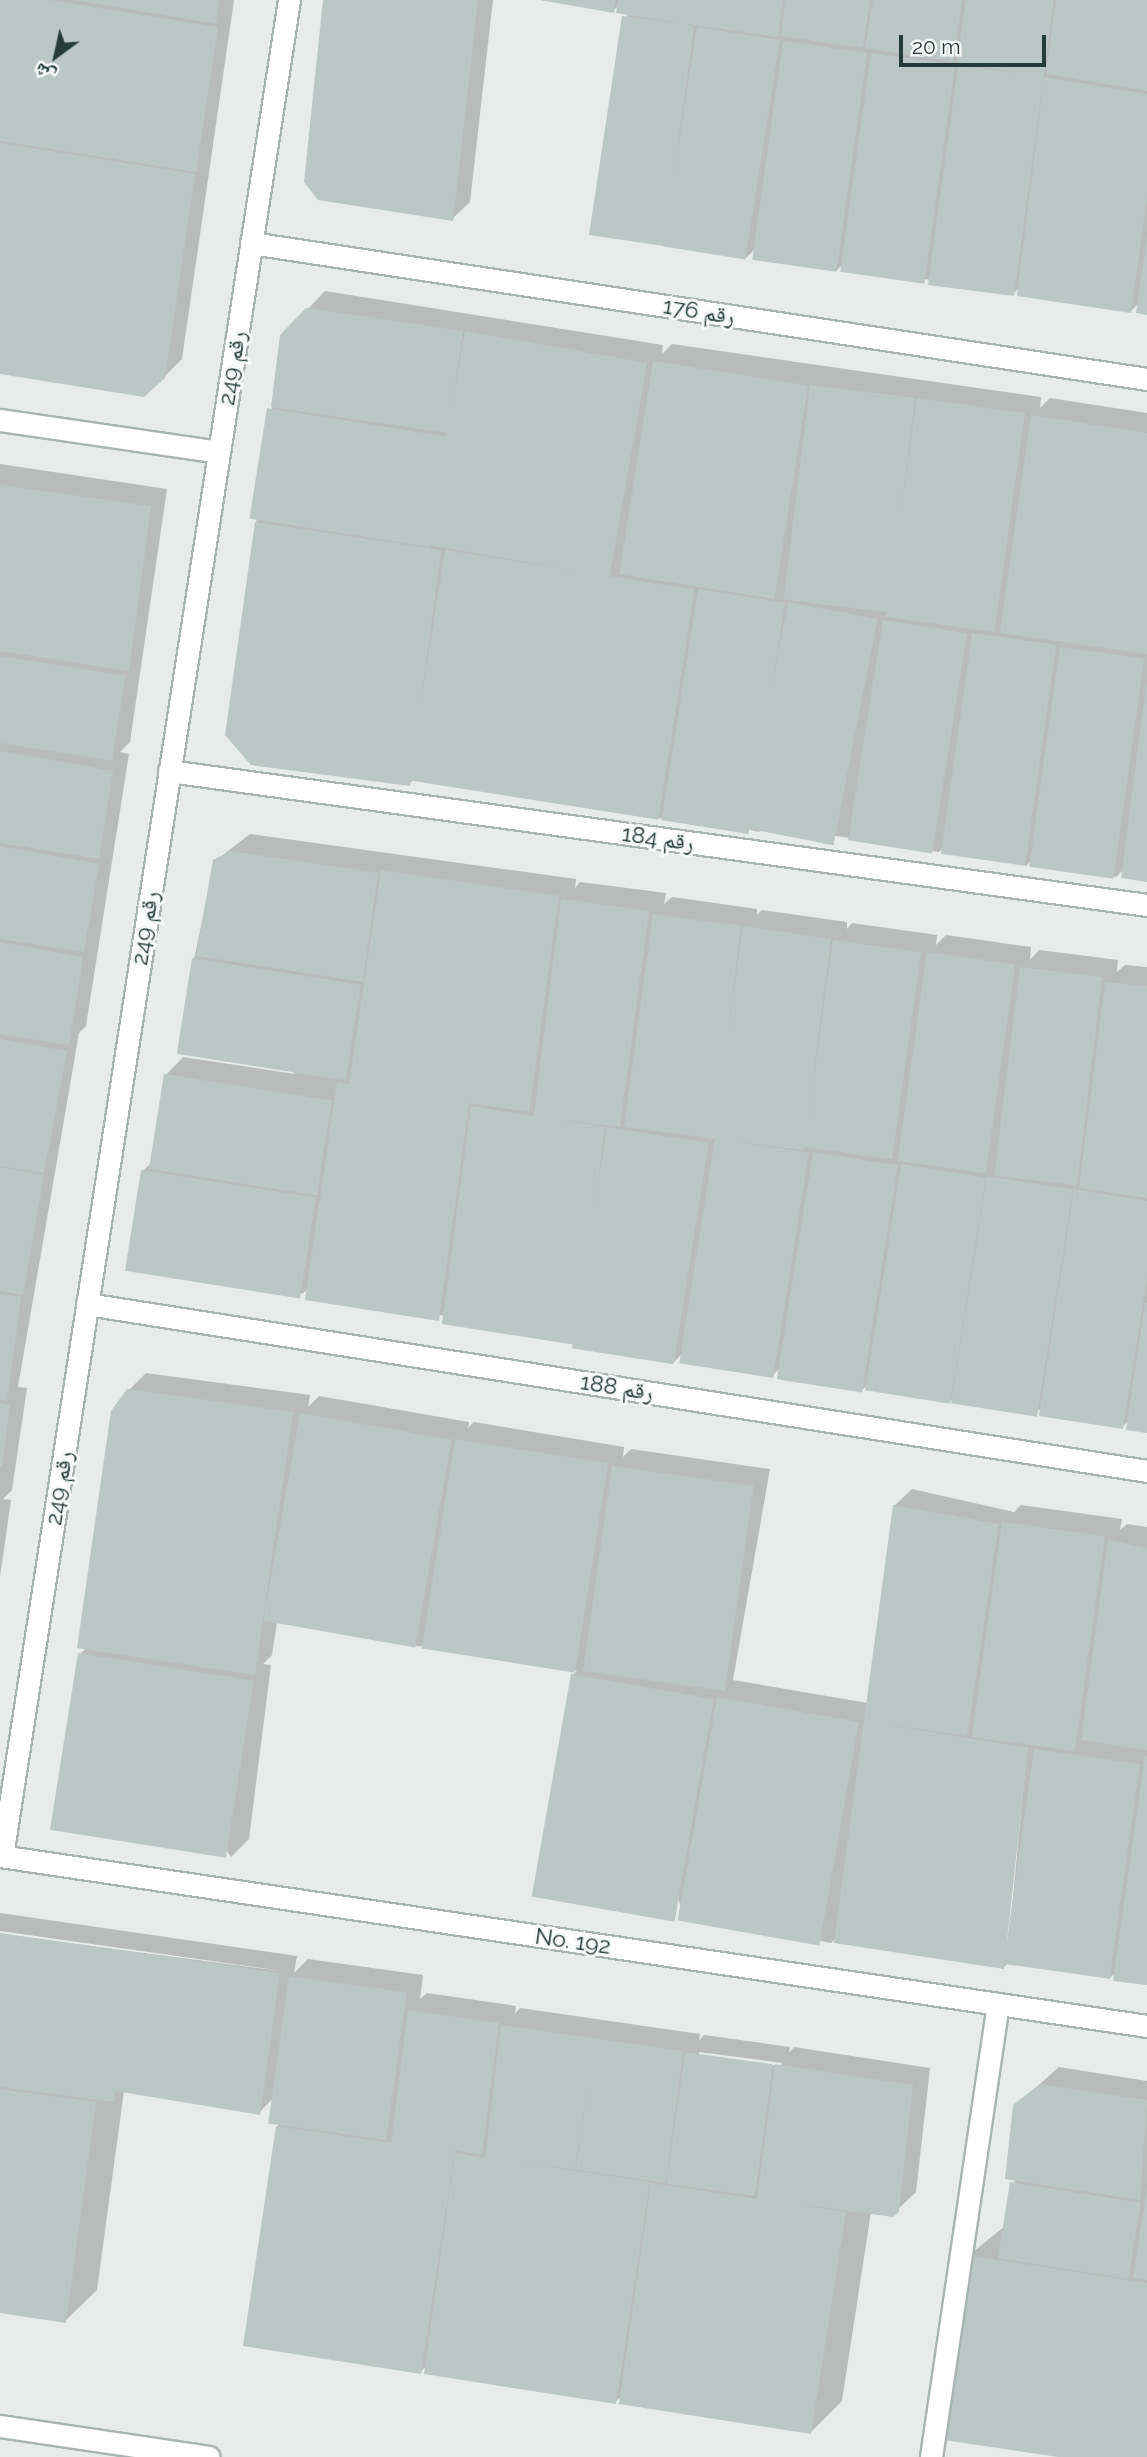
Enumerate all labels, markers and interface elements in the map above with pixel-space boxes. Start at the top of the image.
north arrow [21,21,91,91]
scale bar [902,21,1049,65]
text: 20 m [912,34,960,59]
text: ش [30,59,59,88]
street label: رقم 176 [661,292,737,330]
street label: رقم 249 [213,329,251,407]
street label: رقم 184 [620,819,696,857]
street label: رقم 249 [126,889,164,967]
street label: رقم 188 [578,1368,656,1406]
street label: رقم 249 [40,1449,78,1527]
street label: No. 192 [533,1922,613,1960]

